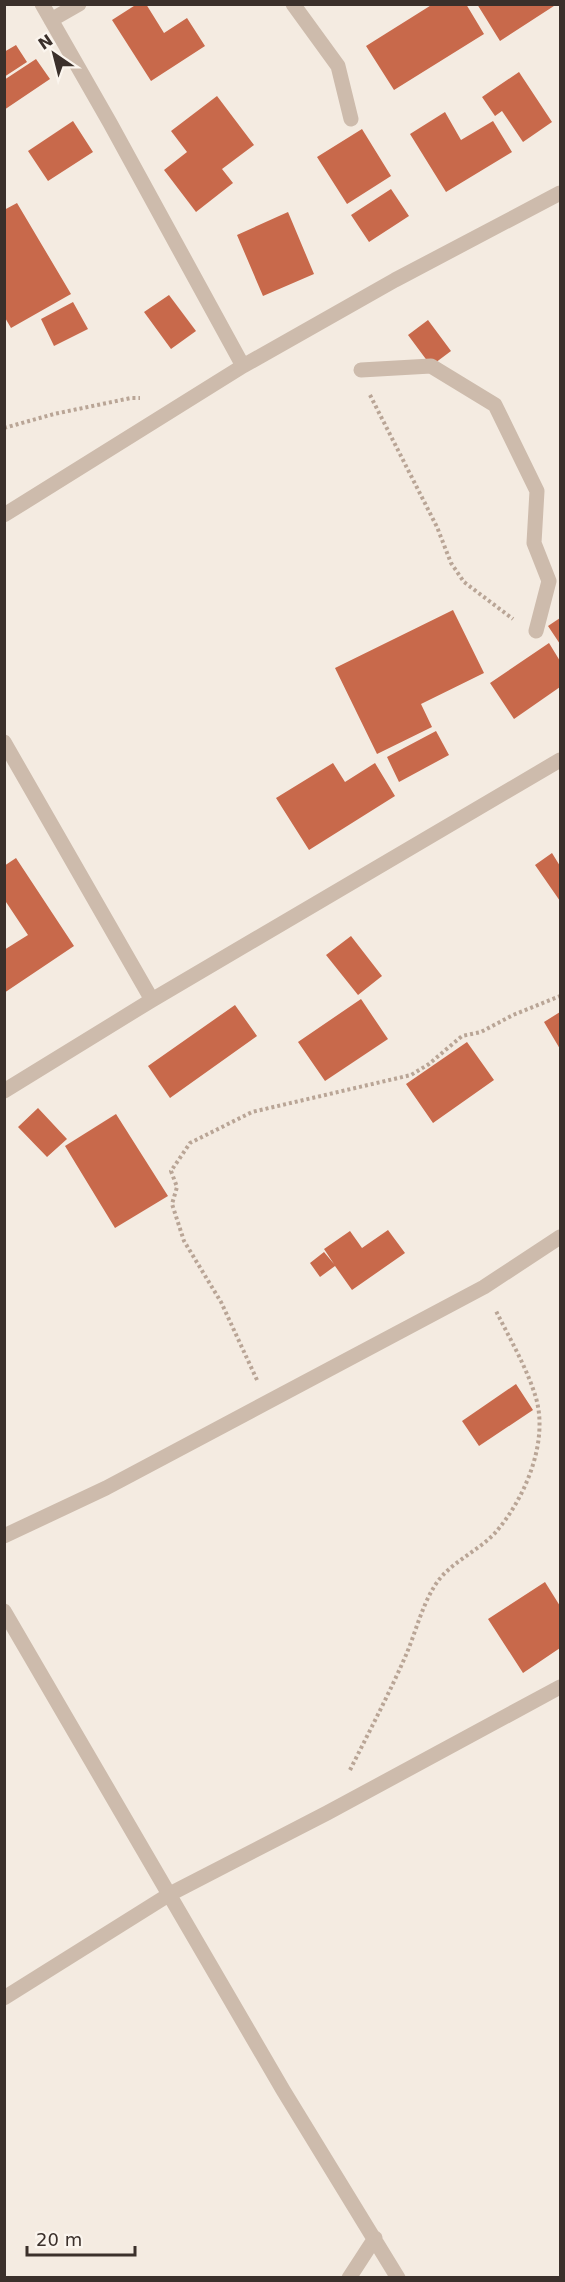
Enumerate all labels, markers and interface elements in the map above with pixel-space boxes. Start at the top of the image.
north arrow [24,24,84,84]
text: N [35,31,57,54]
scale bar [27,2219,135,2257]
text: 20 m [36,2229,82,2250]

